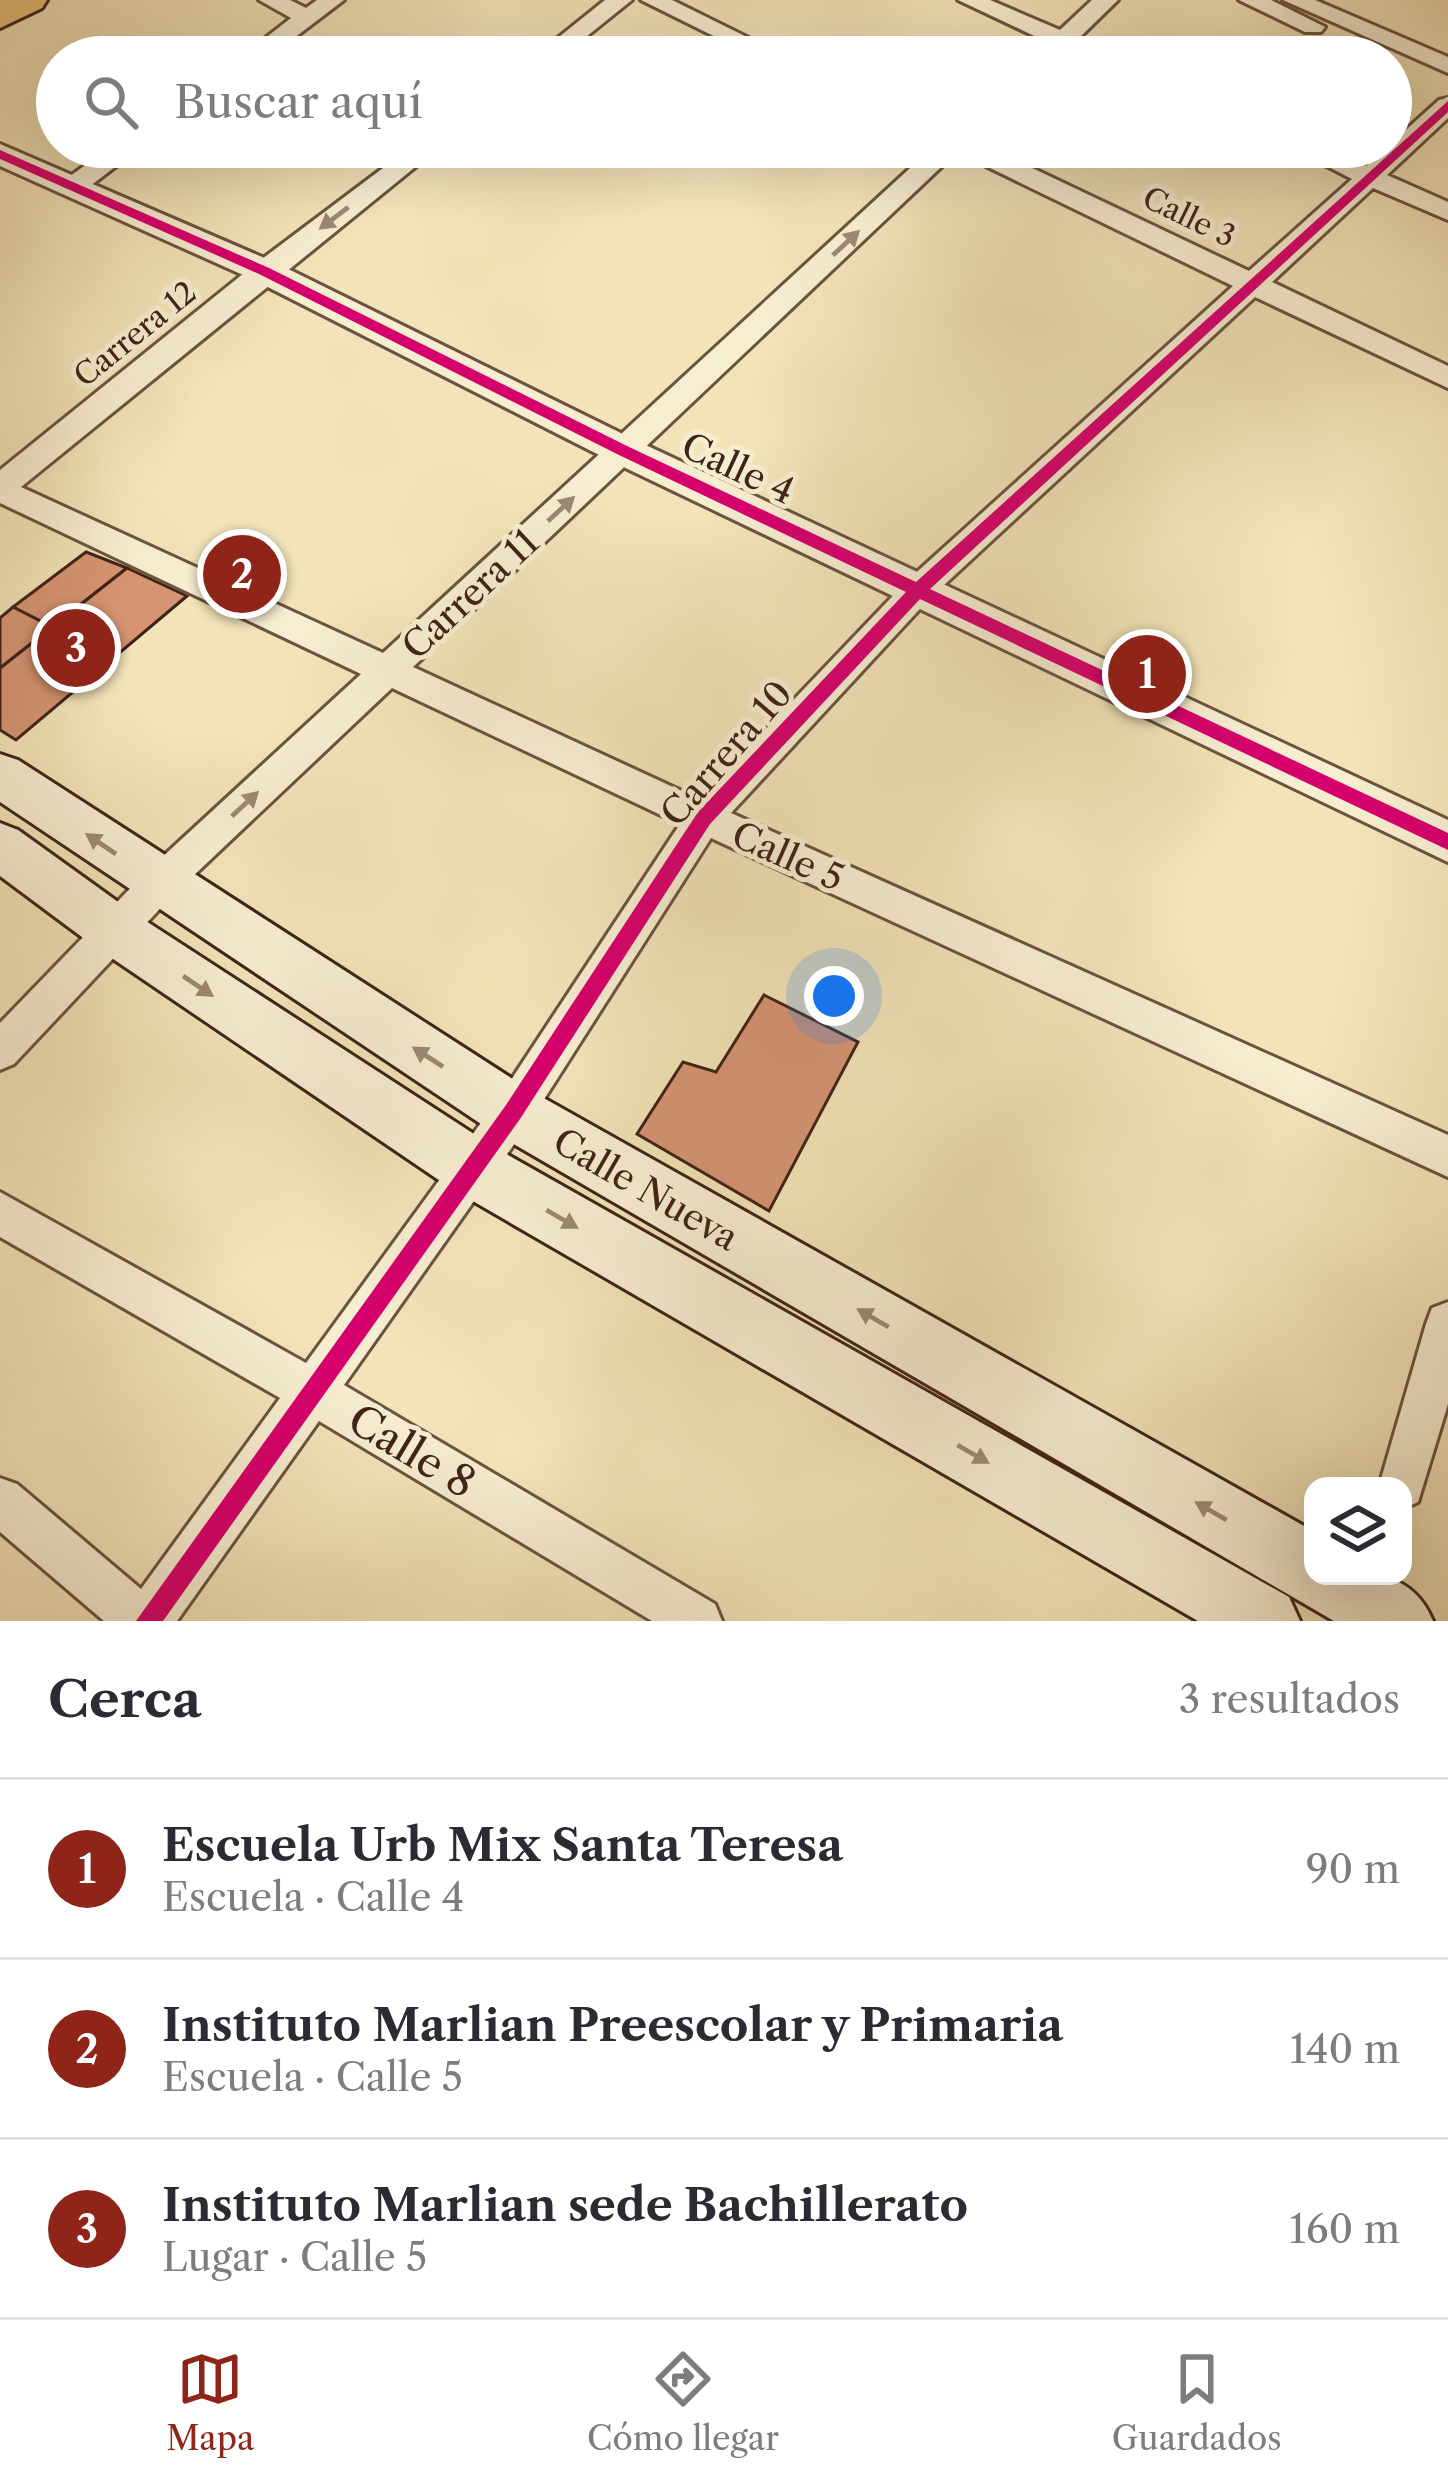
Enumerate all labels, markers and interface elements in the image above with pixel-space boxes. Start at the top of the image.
search box [36,36,1412,168]
icon: search [78,69,144,135]
text: Buscar aquí [174,74,423,130]
street label: Calle 3 [1137,179,1241,255]
one-way arrow [318,205,350,230]
one-way arrow [831,230,860,257]
street label: Carrera 12 [66,274,204,394]
street label: Calle 4 [675,423,801,513]
one-way arrow [546,496,575,523]
street label: Carrera 11 [393,520,547,668]
pin: 2 [203,529,281,619]
pin: 3 [37,603,115,693]
pin: 1 [1108,629,1186,719]
street label: Carrera 10 [651,671,801,835]
one-way arrow [230,791,259,818]
street label: Calle 5 [725,812,851,900]
one-way arrow [85,833,118,856]
your location [804,966,864,1026]
one-way arrow [182,974,215,996]
one-way arrow [411,1047,444,1069]
street label: Calle Nueva [546,1118,746,1260]
one-way arrow [545,1208,579,1229]
one-way arrow [855,1308,890,1329]
street label: Calle 8 [339,1393,485,1509]
one-way arrow [957,1443,990,1464]
map controls [1304,1477,1412,1585]
button: layers [1304,1477,1412,1585]
one-way arrow [1195,1502,1228,1523]
text: Cerca [48,1668,202,1730]
text: 3 resultados [1179,1675,1400,1723]
text: Escuela Urb Mix Santa Teresa [162,1817,843,1873]
text: 1 [78,1845,96,1893]
text: 90 m [1306,1845,1400,1893]
text: Escuela · Calle 4 [162,1873,464,1921]
text: Instituto Marlian Preescolar y Primaria [162,1997,1063,2053]
text: 2 [75,2025,99,2073]
text: 140 m [1290,2025,1400,2073]
text: Escuela · Calle 5 [162,2053,463,2101]
text: Instituto Marlian sede Bachillerato [162,2177,968,2233]
text: 3 [76,2205,98,2253]
text: 160 m [1289,2205,1400,2253]
text: Lugar · Calle 5 [162,2233,427,2281]
tab: Mapa [166,2346,255,2459]
tab: Cómo llegar [587,2346,779,2459]
tab: Guardados [1112,2346,1282,2459]

